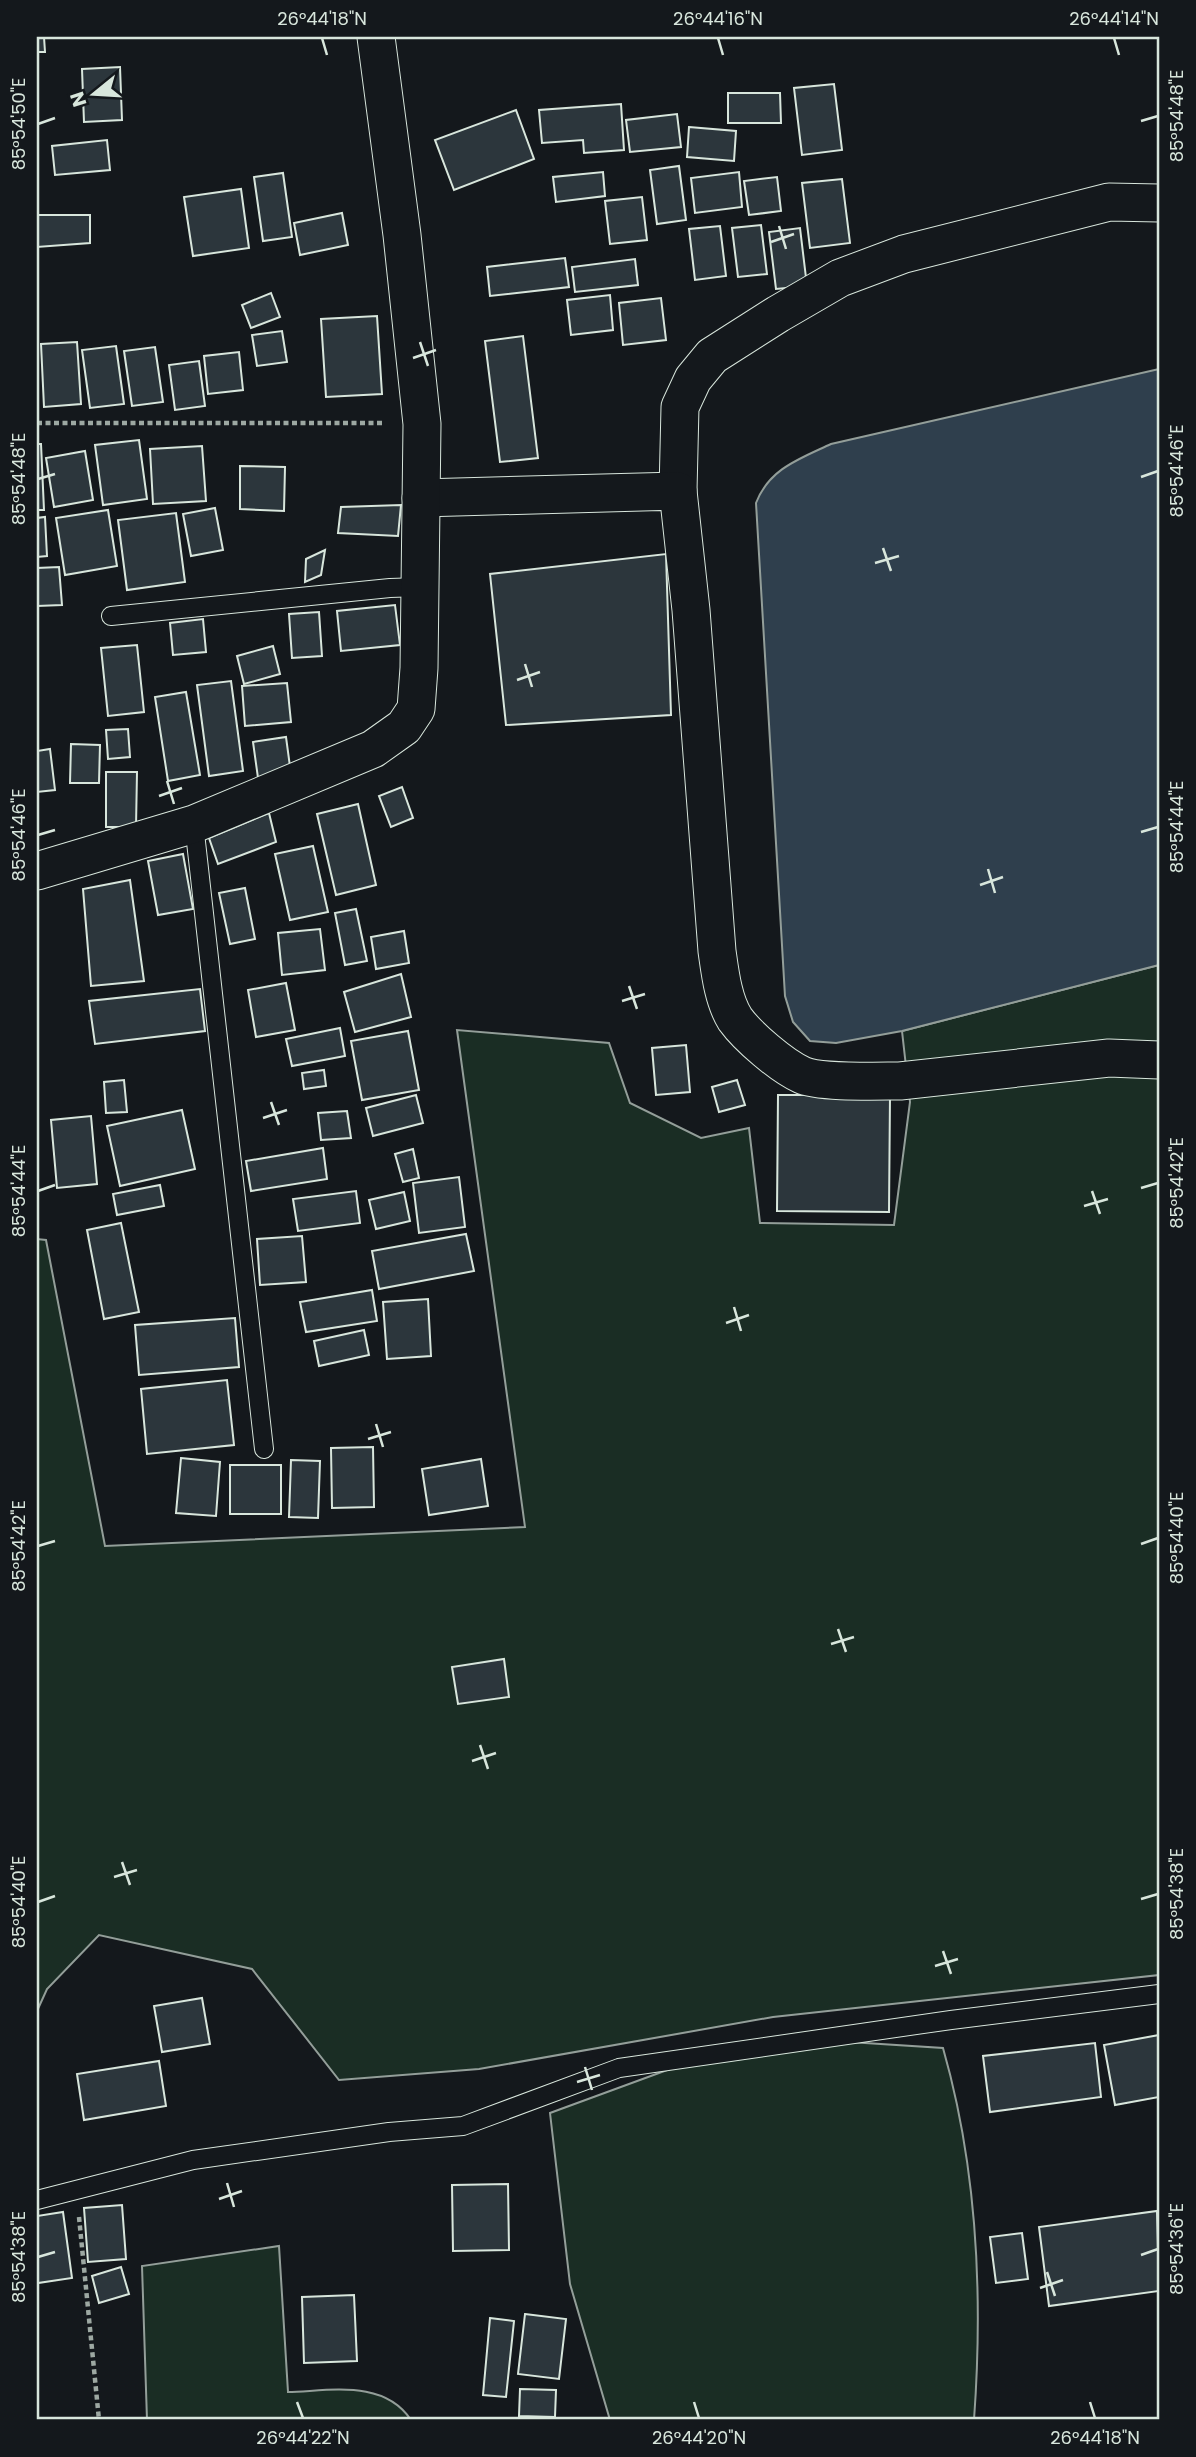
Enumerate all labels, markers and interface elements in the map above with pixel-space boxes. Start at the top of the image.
text: 26°44'18"N [277,6,367,31]
text: 26°44'16"N [673,6,763,31]
text: 26°44'14"N [1069,6,1159,31]
north arrow [60,60,130,130]
text: 85°54'48"E [1164,70,1189,162]
text: 85°54'50"E [6,78,31,170]
text: N [63,88,93,110]
text: 85°54'46"E [1164,425,1189,517]
text: 85°54'48"E [6,433,31,525]
text: 85°54'44"E [1164,781,1189,873]
text: 85°54'46"E [6,789,31,881]
text: 85°54'42"E [1164,1137,1189,1229]
text: 85°54'44"E [6,1145,31,1237]
text: 85°54'40"E [1164,1492,1189,1584]
text: 85°54'42"E [6,1500,31,1592]
text: 85°54'38"E [1164,1848,1189,1940]
text: 85°54'40"E [6,1856,31,1948]
text: 85°54'36"E [1164,2203,1189,2295]
text: 85°54'38"E [6,2211,31,2303]
text: 26°44'22"N [256,2425,350,2450]
text: 26°44'20"N [652,2425,746,2450]
text: 26°44'18"N [1050,2425,1140,2450]

